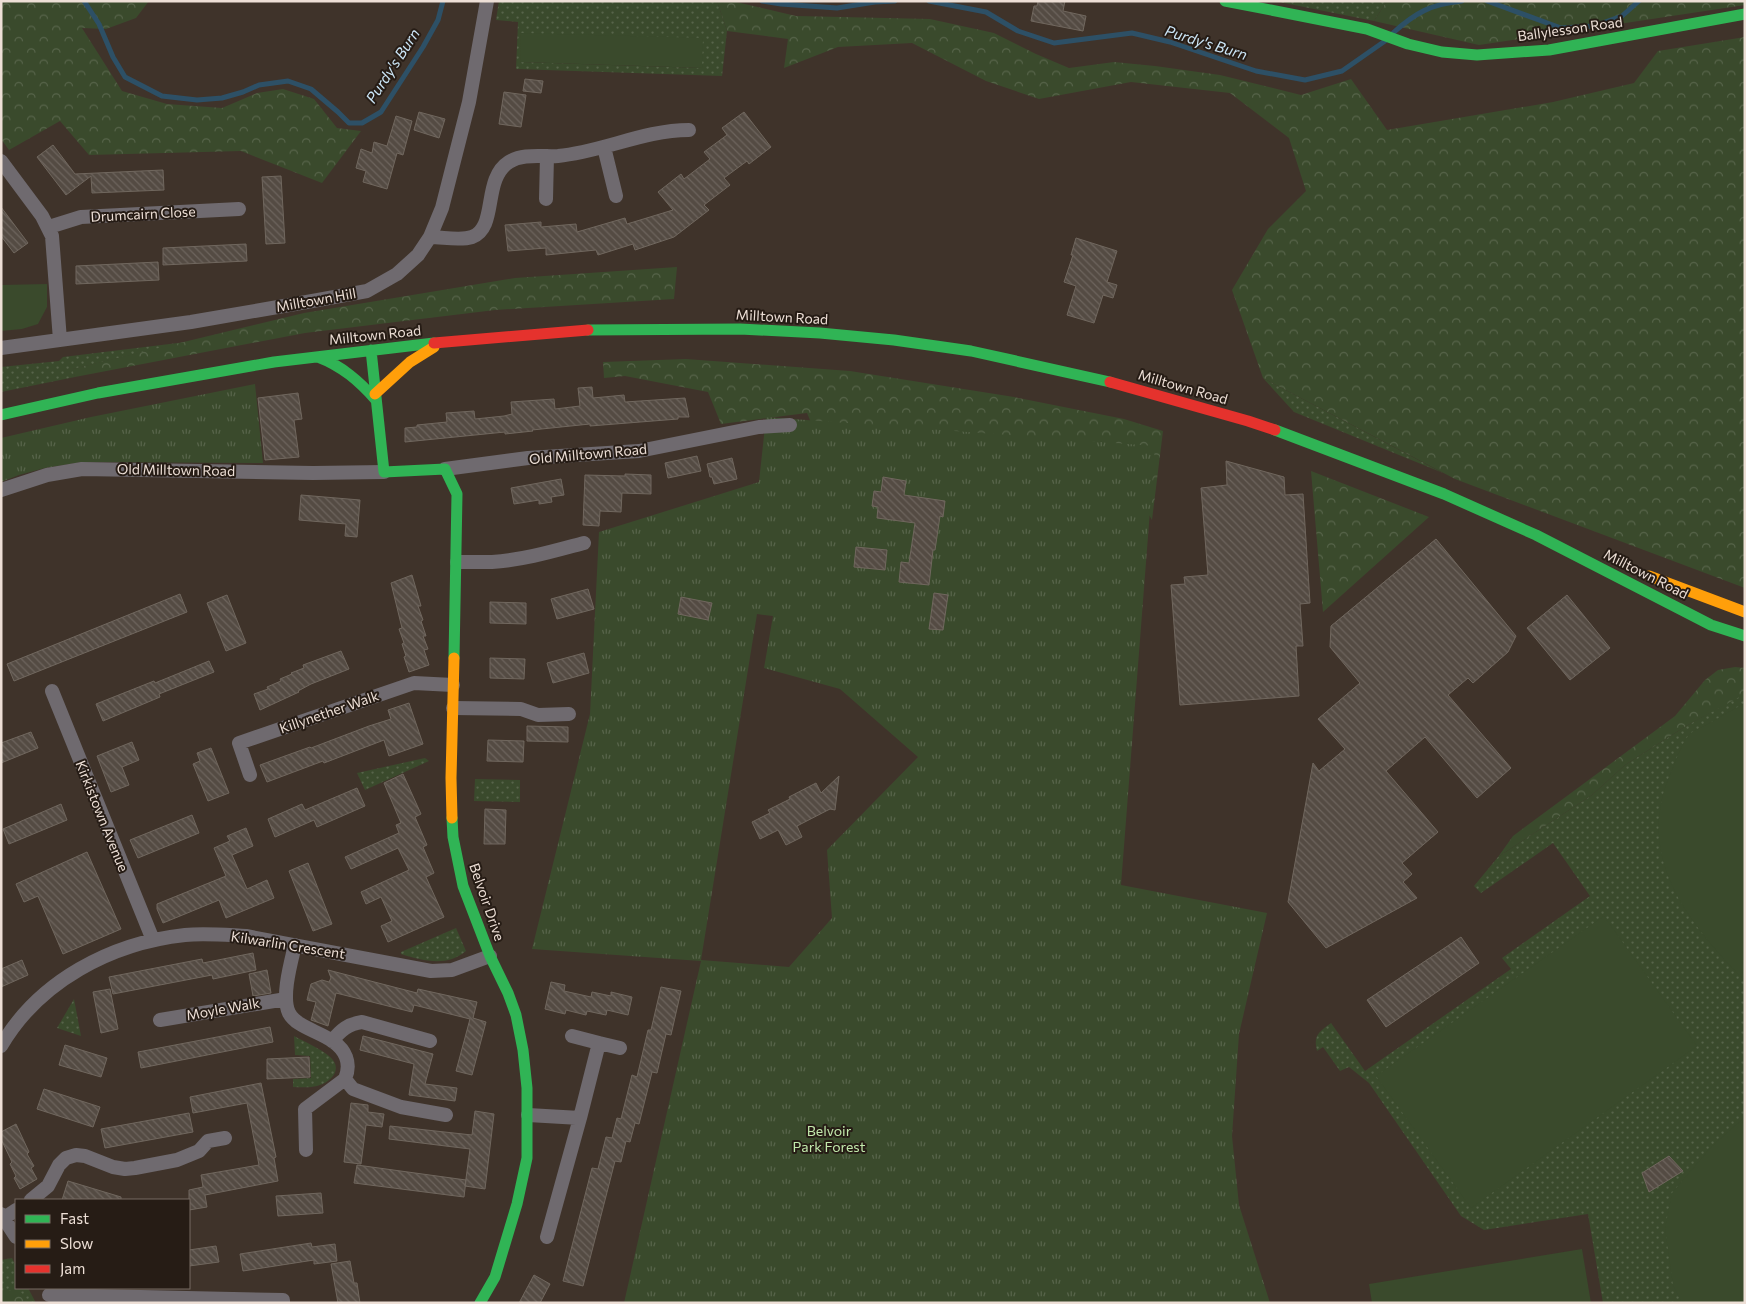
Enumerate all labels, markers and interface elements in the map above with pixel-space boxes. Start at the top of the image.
street label: Ballylesson Road [1516,13,1624,44]
water label: Purdy's Burn [1163,21,1250,63]
water label: Purdy's Burn [361,25,423,106]
street label: Drumcairn Close [90,202,196,225]
street label: Milltown Hill [275,284,357,315]
street label: Milltown Road [735,306,829,327]
street label: Milltown Road [328,321,422,348]
street label: Milltown Road [1136,366,1230,407]
street label: Old Milltown Road [528,440,648,467]
street label: Old Milltown Road [117,460,235,479]
street label: Milltown Road [1601,545,1691,602]
street label: Killynether Walk [277,686,381,737]
street label: Kirkistown Avenue [72,758,133,874]
street label: Belvoir Drive [466,861,509,943]
street label: Kilwarlin Crescent [230,927,347,962]
street label: Moyle Walk [185,994,261,1023]
park label: Belvoir Park Forest [793,1122,866,1155]
legend [15,1199,190,1289]
text: Fast [60,1209,89,1227]
text: Slow [60,1234,93,1252]
text: Jam [60,1259,85,1277]

